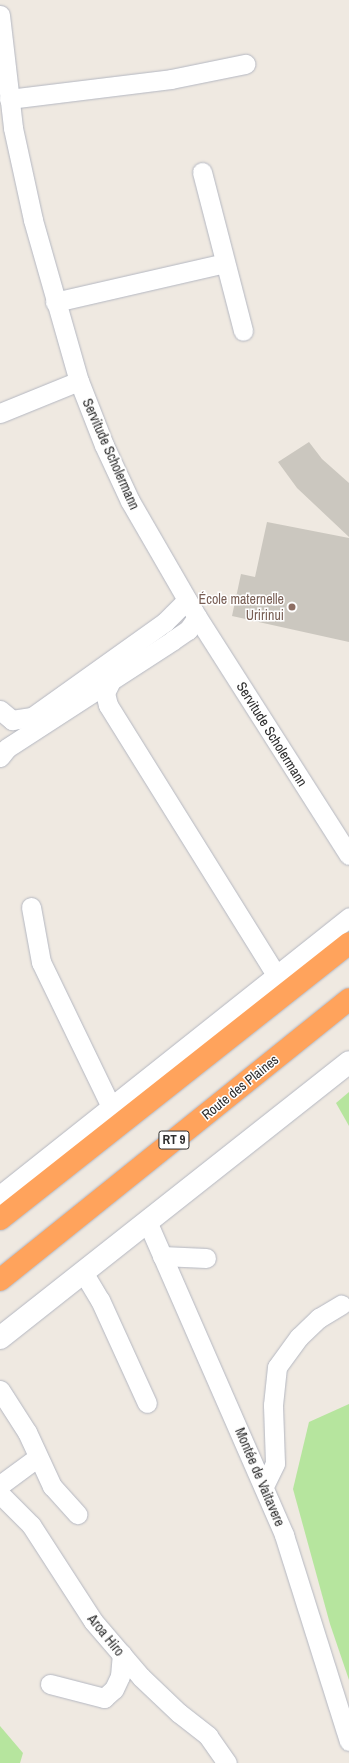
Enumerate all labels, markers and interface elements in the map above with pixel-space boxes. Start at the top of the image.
street label: Servitude Scholermann [79,396,143,512]
place label: École maternelle Uririnui [199,591,284,624]
marker: École maternelle Uririnui [287,602,297,612]
street label: Servitude Scholermann [233,679,311,789]
street label: Route des Plaines [198,1051,282,1123]
road number: RT 9 [158,1129,190,1151]
street label: Montée de Vaitavere [232,1425,288,1529]
street label: Aroa Hiro [84,1611,128,1659]

